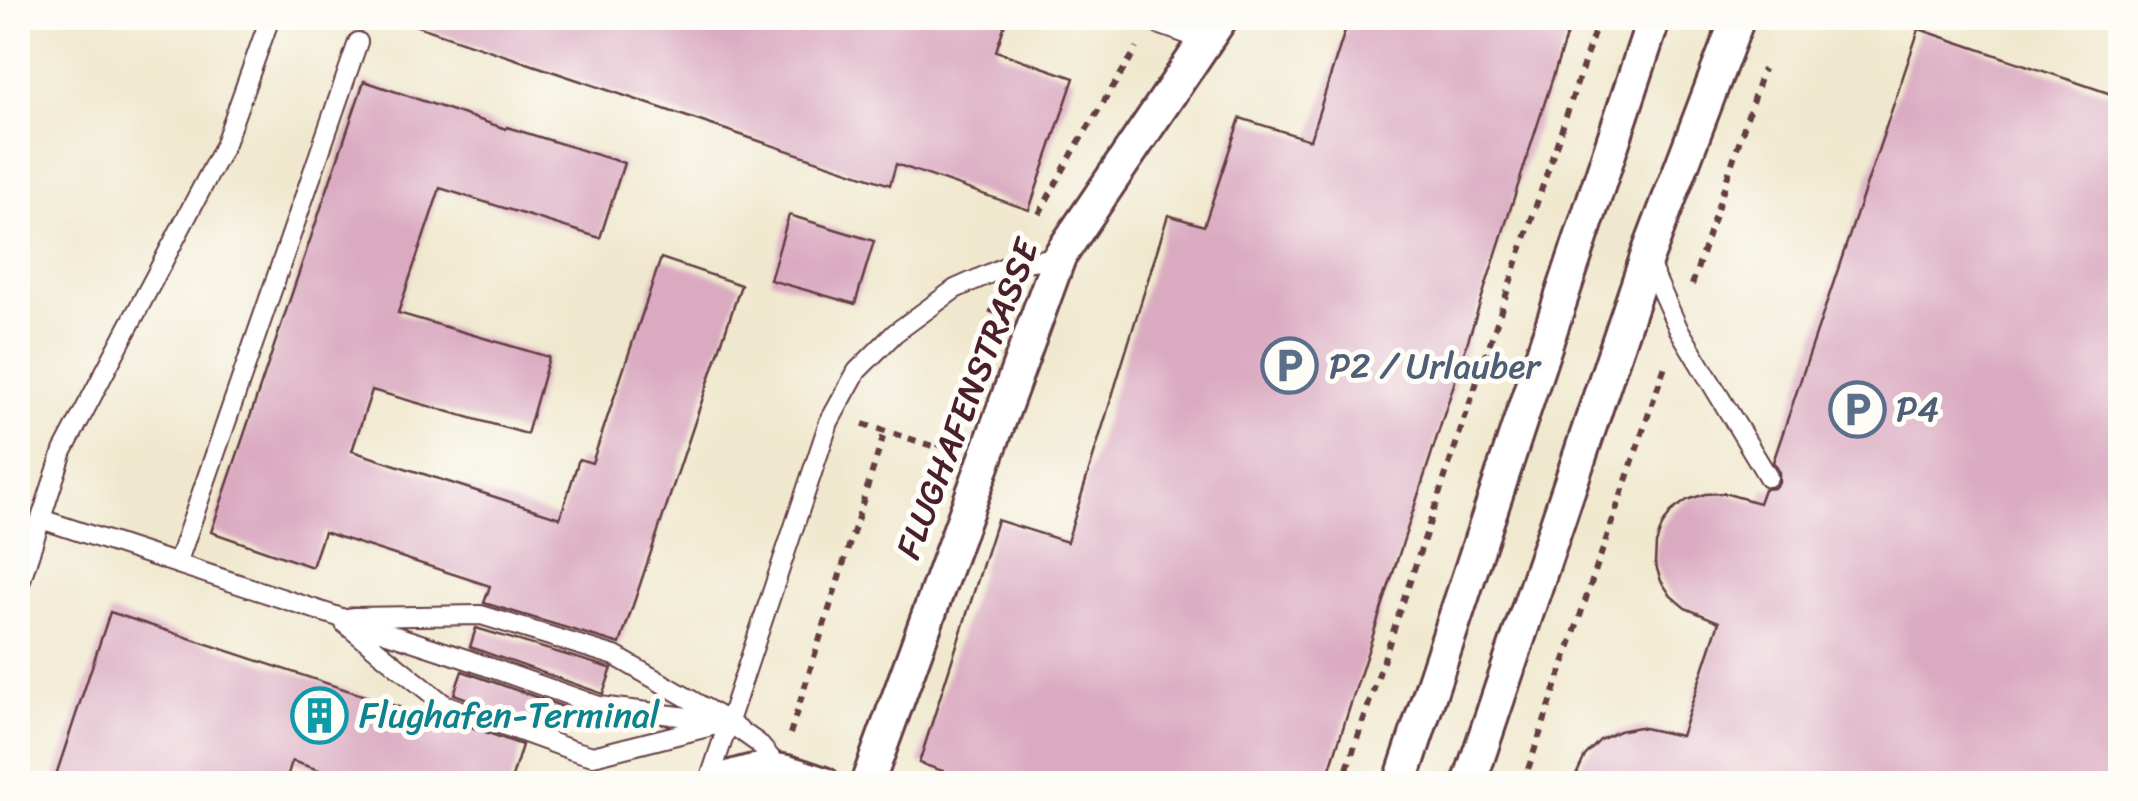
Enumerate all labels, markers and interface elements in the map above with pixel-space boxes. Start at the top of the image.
street label: FLUGHAFENSTRASSE [877,227,1058,568]
place label: P2 / Urlauber [1329,335,1542,397]
parking icon: P2 / Urlauber [1260,336,1320,396]
place label: P4 [1896,378,1939,440]
parking icon: P4 [1827,379,1887,439]
place label: Flughafen-Terminal [359,684,661,746]
building icon: Flughafen-Terminal [290,685,350,745]

